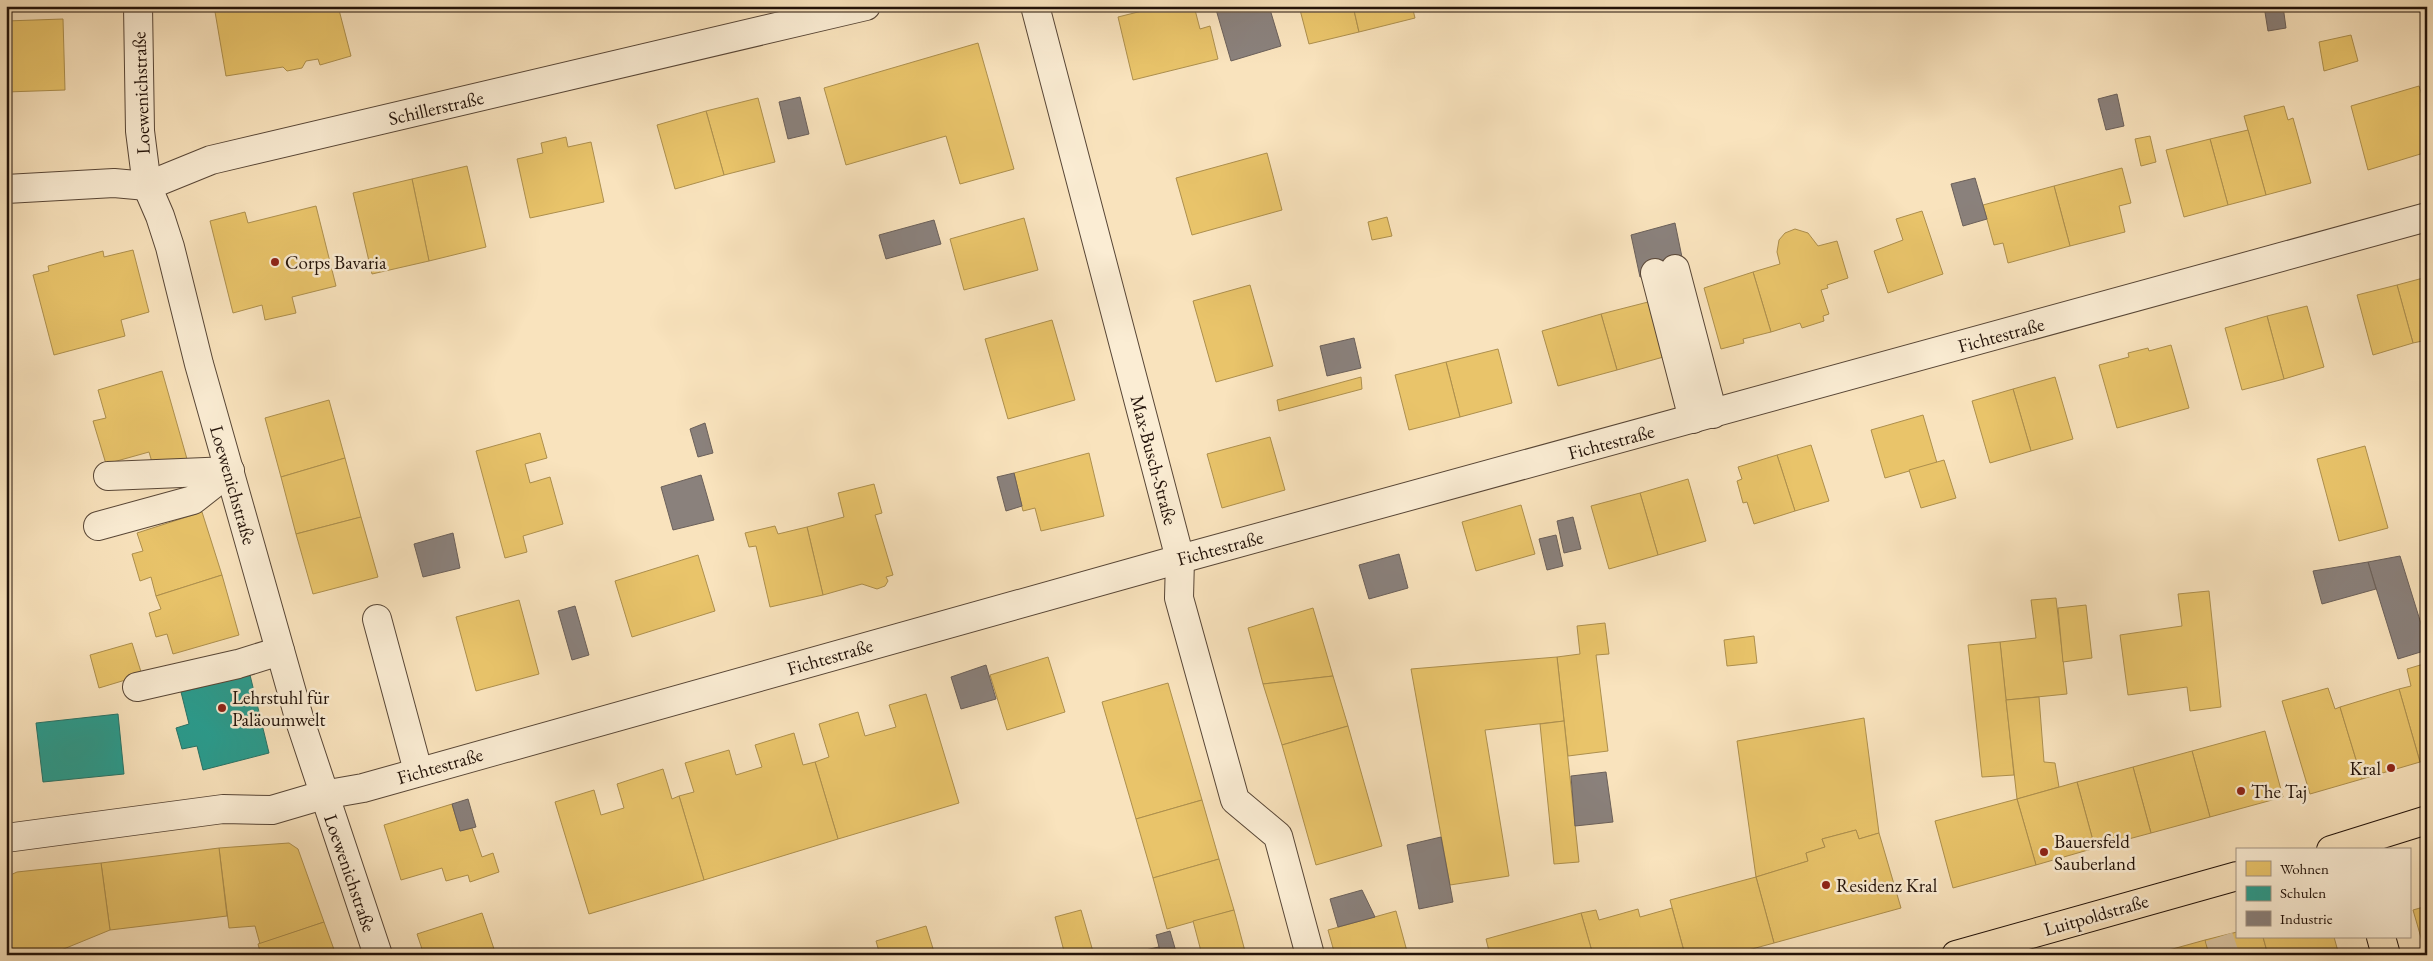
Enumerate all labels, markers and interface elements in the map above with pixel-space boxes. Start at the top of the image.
street label: Loewenichstraße [126,31,156,155]
street label: Schillerstraße [386,85,486,131]
place label: Corps Bavaria [285,250,387,275]
marker: Corps Bavaria [269,256,281,268]
street label: Fichtestraße [1955,311,2047,359]
street label: Max-Busch-Straße [1125,392,1183,528]
street label: Fichtestraße [1565,418,1657,466]
street label: Loewenichstraße [204,422,262,548]
street label: Fichtestraße [1174,524,1266,572]
street label: Fichtestraße [784,633,876,681]
place label: Lehrstuhl für Paläoumwelt [232,685,330,732]
marker: Lehrstuhl für Paläoumwelt [216,702,228,714]
street label: Fichtestraße [394,742,486,790]
place label: Kral [2350,756,2381,781]
marker: Kral [2385,762,2397,774]
place label: The Taj [2251,779,2307,804]
marker: The Taj [2235,785,2247,797]
street label: Loewenichstraße [318,811,382,935]
place label: Bauersfeld Sauberland [2054,829,2136,876]
marker: Bauersfeld Sauberland [2038,846,2050,858]
legend [2236,848,2410,938]
text: Wohnen [2280,859,2329,878]
place label: Residenz Kral [1836,873,1938,898]
marker: Residenz Kral [1820,879,1832,891]
text: Schulen [2280,883,2326,902]
street label: Luitpoldstraße [2041,888,2151,942]
text: Industrie [2280,909,2333,928]

